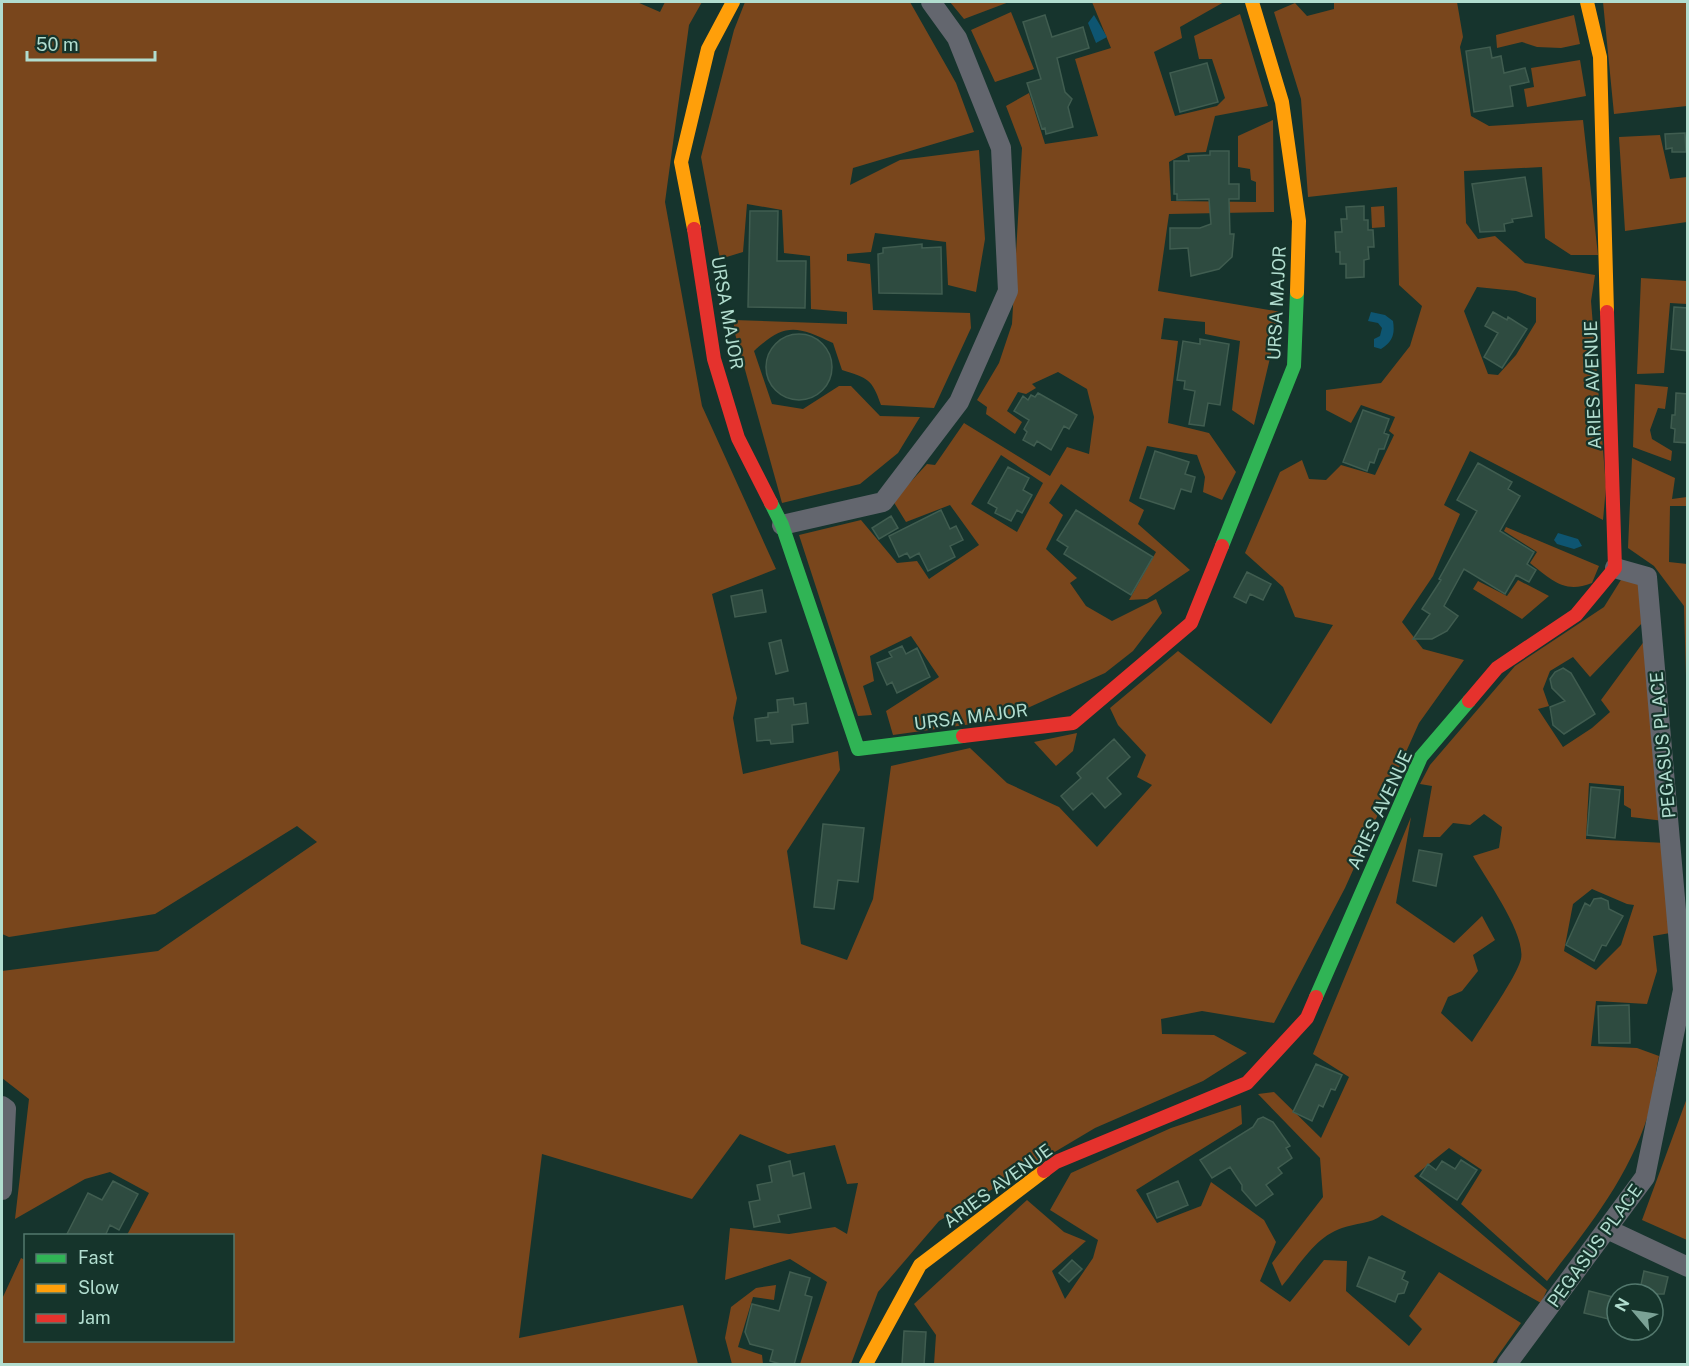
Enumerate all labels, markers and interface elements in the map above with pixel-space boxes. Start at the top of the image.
scale bar [27,24,154,62]
text: 50 m [36,34,79,55]
street label: URSA MAJOR [1263,245,1290,361]
street label: URSA MAJOR [707,255,748,371]
street label: ARIES AVENUE [1580,320,1605,450]
street label: PEGASUS PLACE [1646,671,1679,819]
street label: URSA MAJOR [913,699,1029,734]
street label: ARIES AVENUE [1343,747,1416,873]
street label: ARIES AVENUE [939,1139,1056,1232]
street label: PEGASUS PLACE [1543,1180,1646,1311]
legend [24,1234,234,1342]
text: Fast [78,1247,114,1268]
text: Slow [78,1277,119,1298]
north arrow [1605,1282,1665,1342]
text: N [1611,1295,1634,1315]
text: Jam [78,1307,111,1328]

